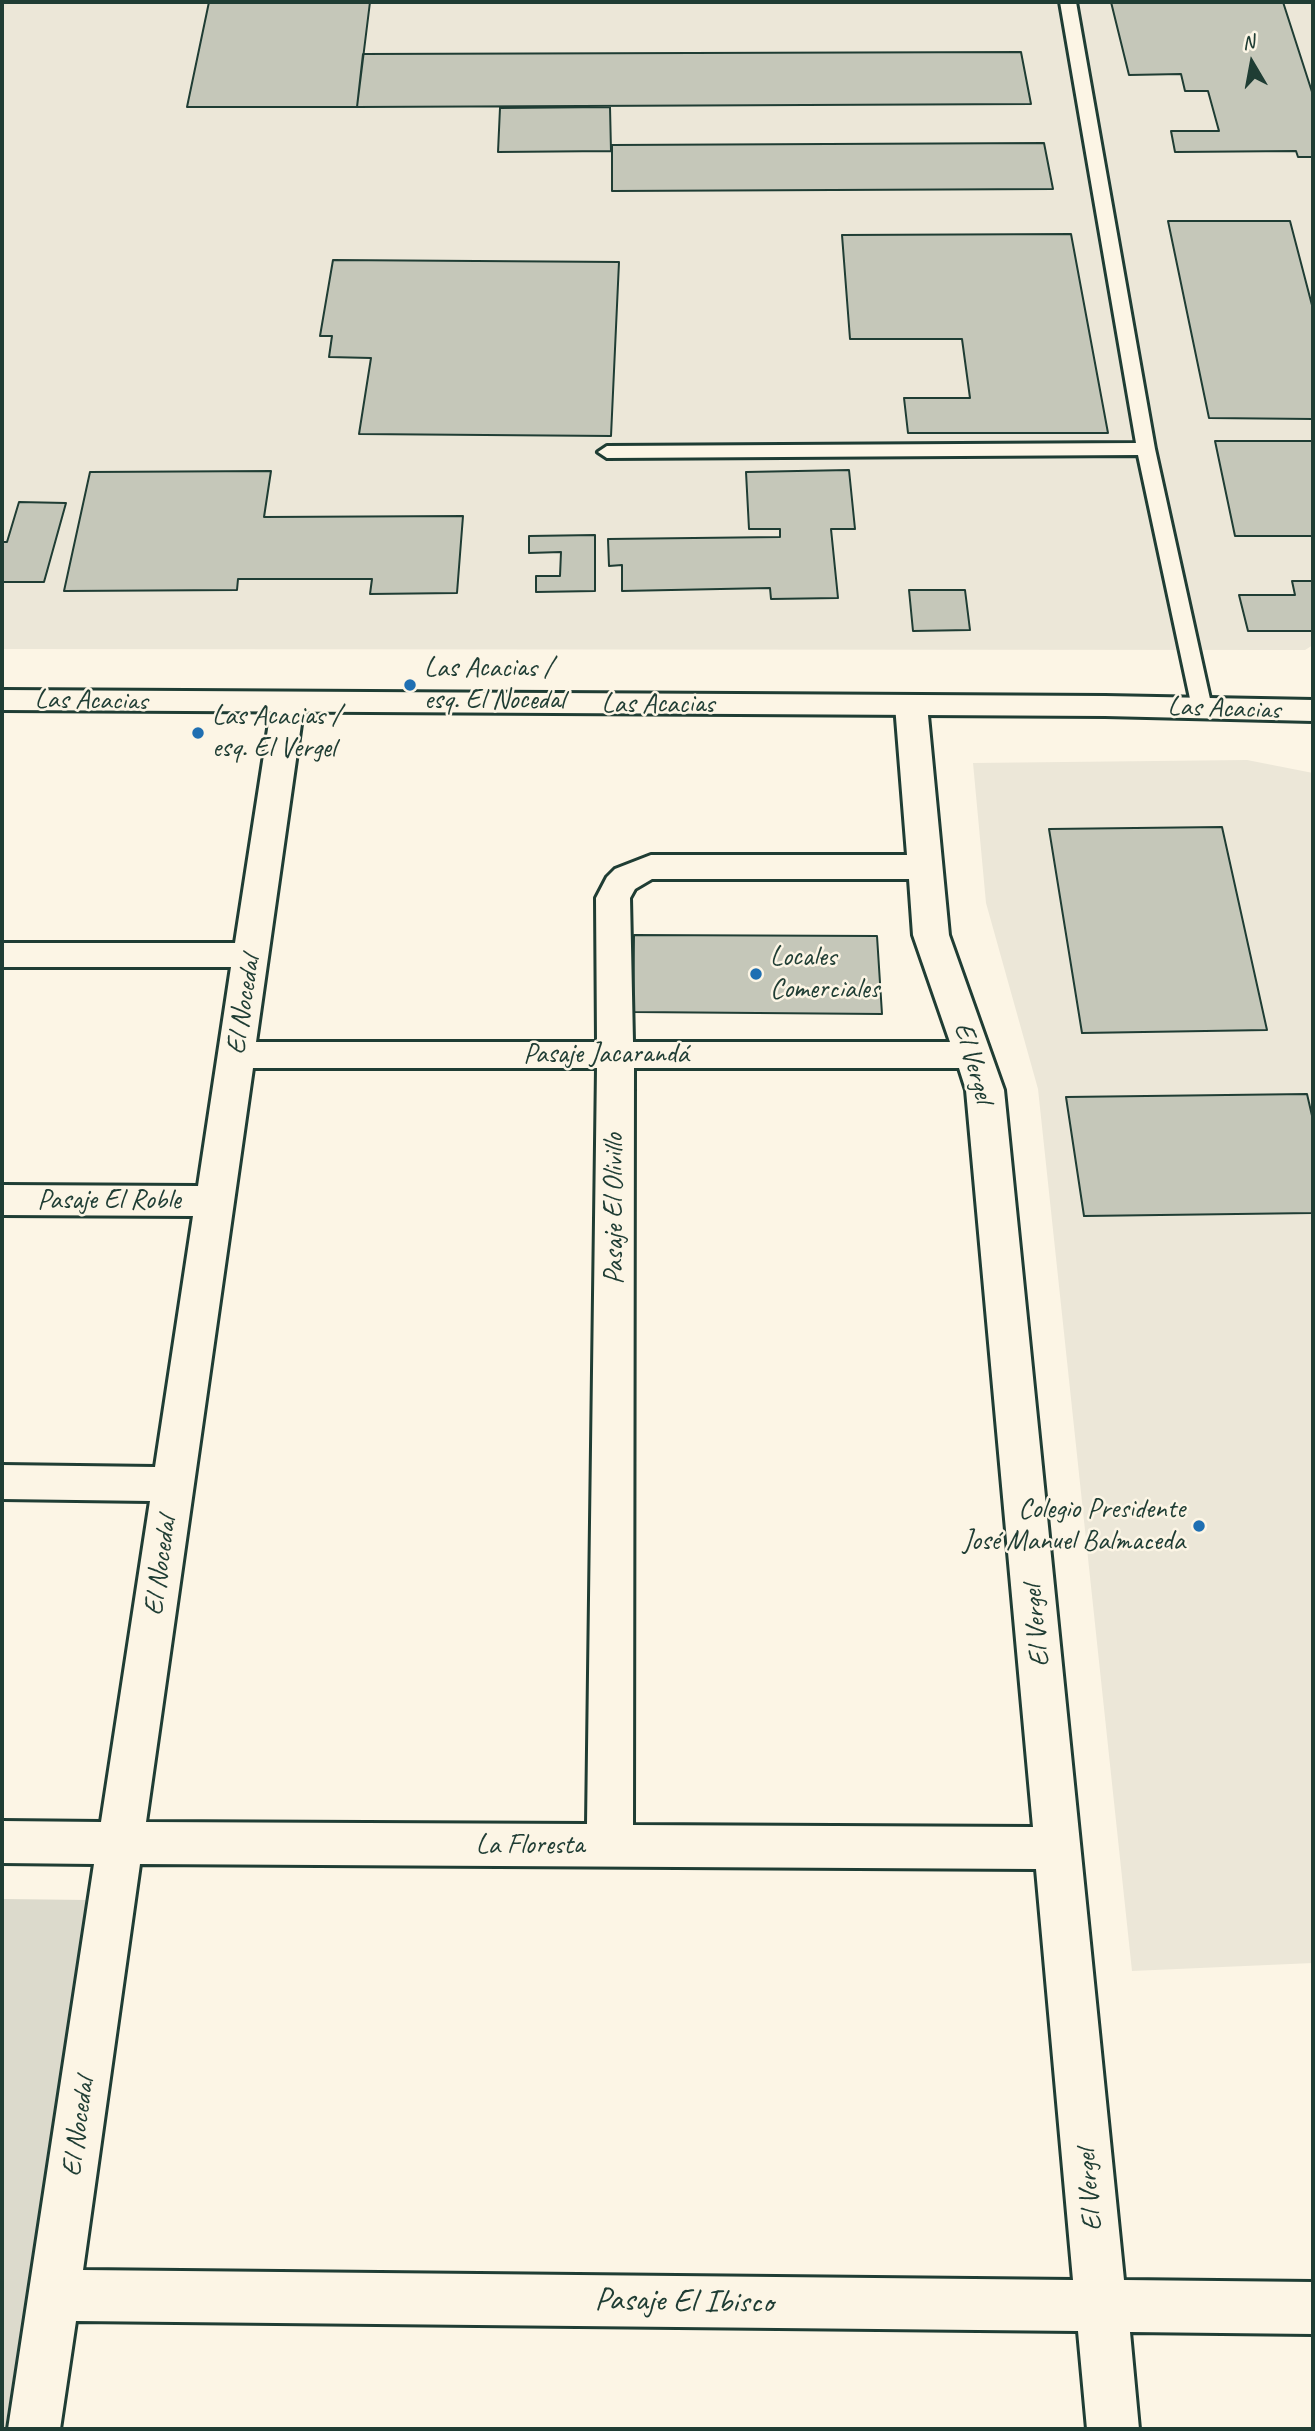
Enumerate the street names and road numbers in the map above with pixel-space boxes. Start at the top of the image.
street label: Las Acacias [34,683,148,719]
street label: Las Acacias [602,688,714,722]
street label: Las Acacias [1167,690,1281,728]
street label: El Nocedal [220,953,268,1057]
street label: El Vergel [946,1019,1000,1107]
street label: Pasaje Jacarandá [523,1038,689,1072]
street label: Pasaje El Olivillo [598,1133,632,1285]
street label: Pasaje El Roble [37,1184,181,1218]
street label: El Nocedal [137,1515,185,1617]
street label: El Vergel [1016,1583,1058,1669]
street label: La Floresta [476,1829,584,1863]
street label: El Nocedal [55,2076,103,2178]
street label: El Vergel [1070,2148,1110,2232]
street label: Pasaje El Ibisco [594,2281,774,2323]

